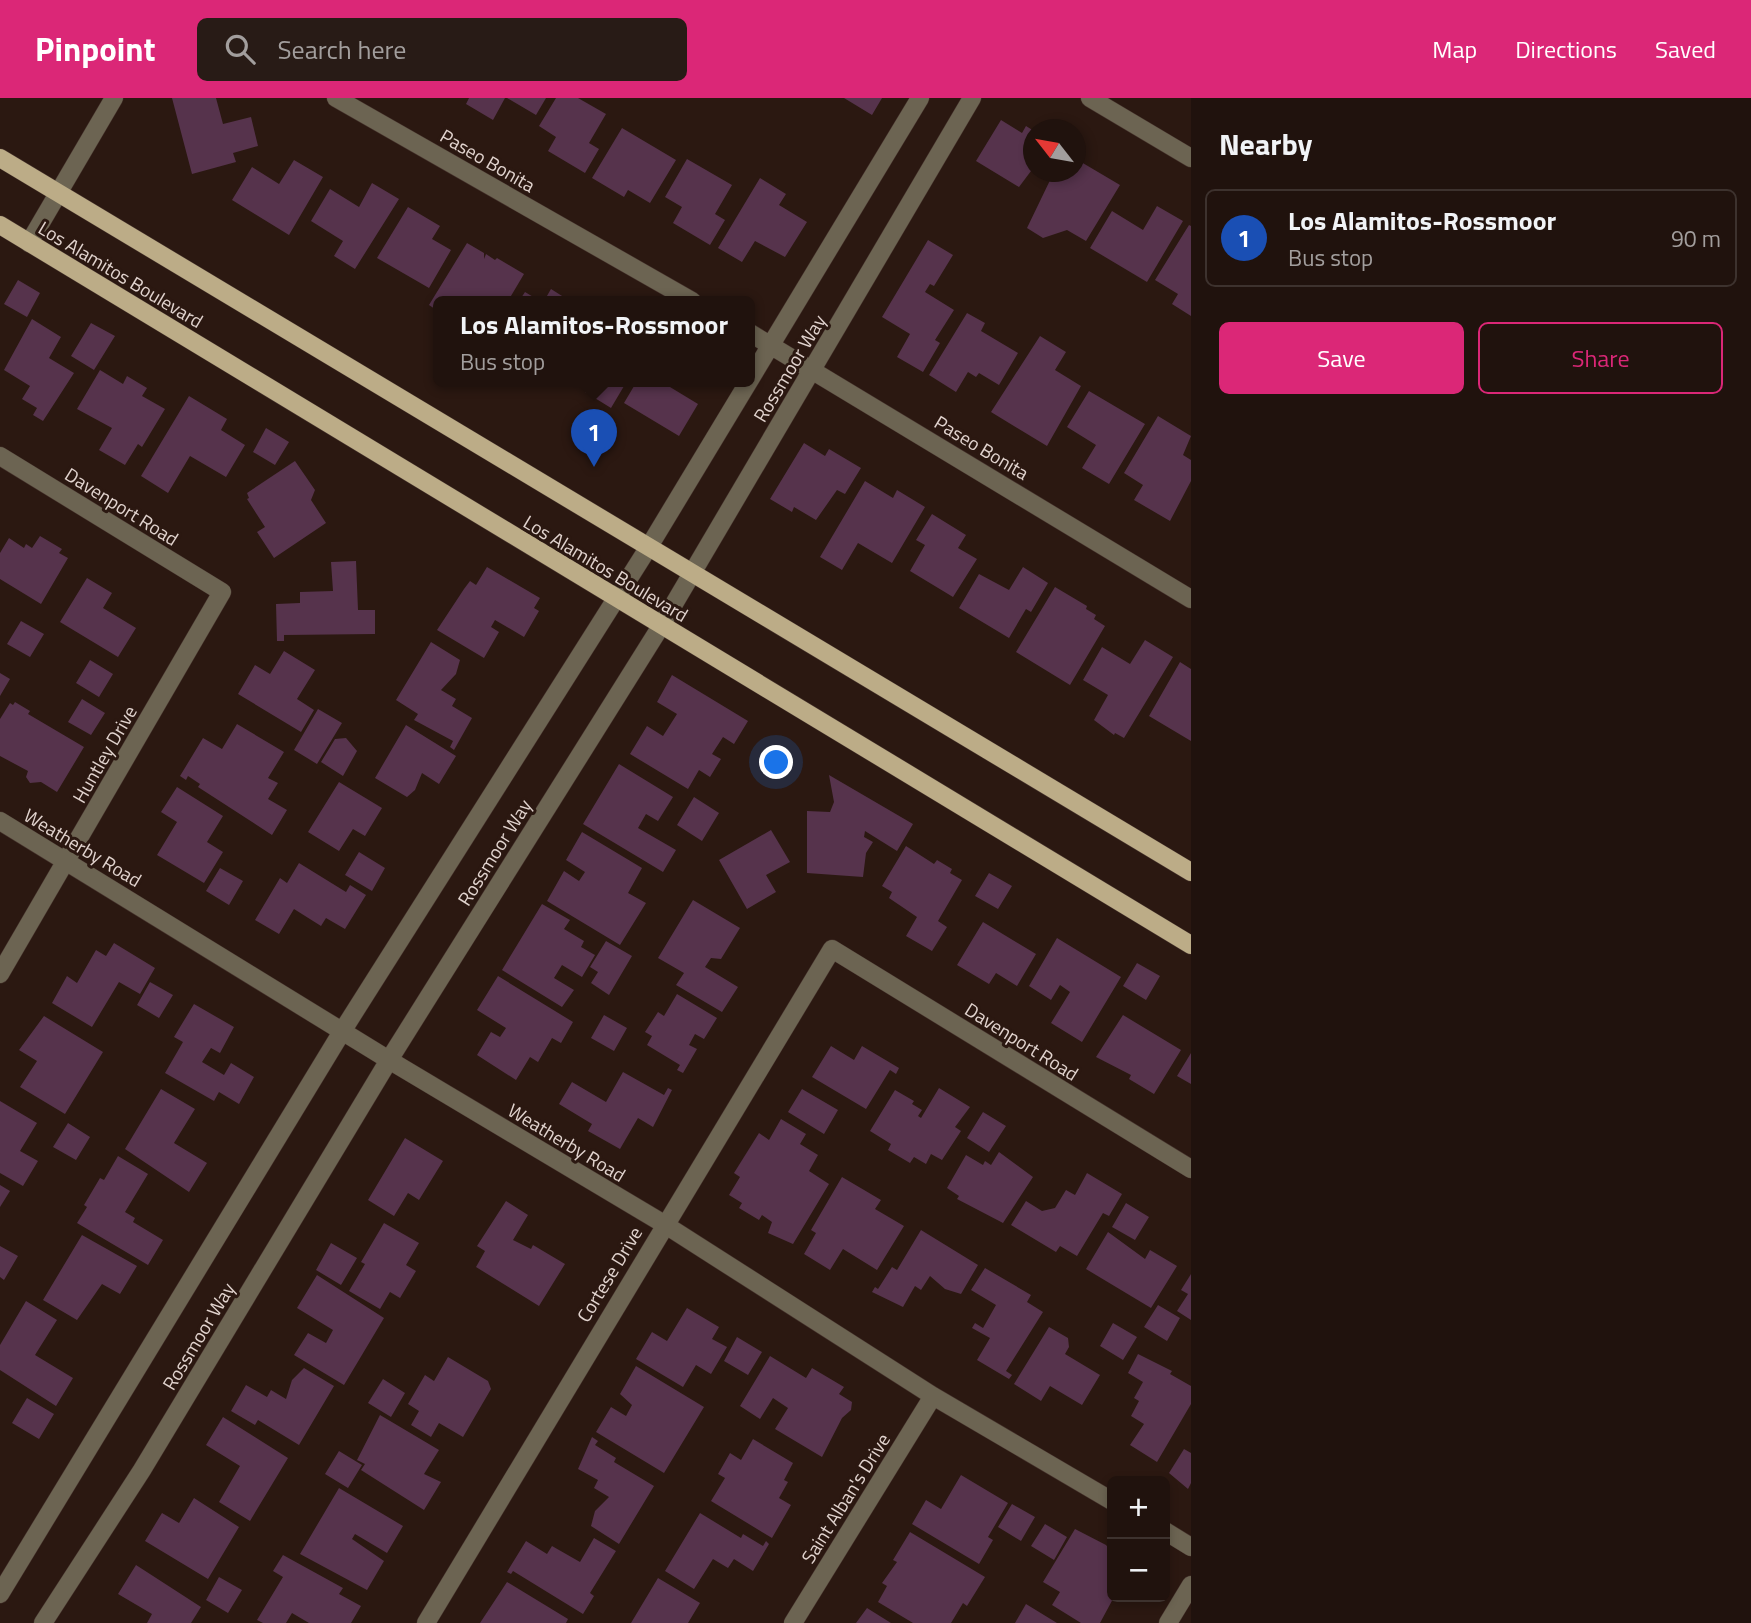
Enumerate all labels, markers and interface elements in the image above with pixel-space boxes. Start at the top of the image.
search box [197,18,687,81]
text: Pinpoint [35,24,155,74]
icon: search [221,30,259,68]
text: Search here [277,30,406,69]
text: Map [1432,31,1477,67]
text: Directions [1515,31,1617,67]
text: Saved [1655,31,1716,67]
north arrow [1023,119,1086,182]
street label: Paseo Bonita [435,121,541,199]
text: Nearby [1219,121,1312,167]
text: Los Alamitos-Rossmoor [1288,201,1556,240]
street label: Los Alamitos Boulevard [33,213,209,335]
text: 1 [1238,221,1250,256]
text: 90 m [1671,221,1721,256]
text: Bus stop [1288,240,1373,275]
popup [433,296,755,387]
text: Los Alamitos-Rossmoor [460,305,728,344]
street label: Rossmoor Way [745,309,833,427]
button: Save [1219,322,1464,394]
button: Share [1478,322,1723,394]
text: Bus stop [460,344,545,379]
street label: Paseo Bonita [929,407,1035,487]
pin: 1 [571,409,617,467]
street label: Davenport Road [60,460,184,552]
street label: Los Alamitos Boulevard [518,507,694,629]
street label: Huntley Drive [64,700,144,808]
your location [759,745,793,779]
street label: Rossmoor Way [450,793,538,911]
street label: Weatherby Road [19,800,147,894]
street label: Davenport Road [960,995,1084,1087]
street label: Weatherby Road [503,1095,631,1189]
street label: Cortese Drive [569,1221,649,1327]
street label: Rossmoor Way [154,1277,242,1395]
street label: Saint Alban's Drive [793,1427,897,1569]
map controls [1107,1476,1170,1602]
button: + [1107,1476,1170,1539]
button: − [1107,1539,1170,1602]

